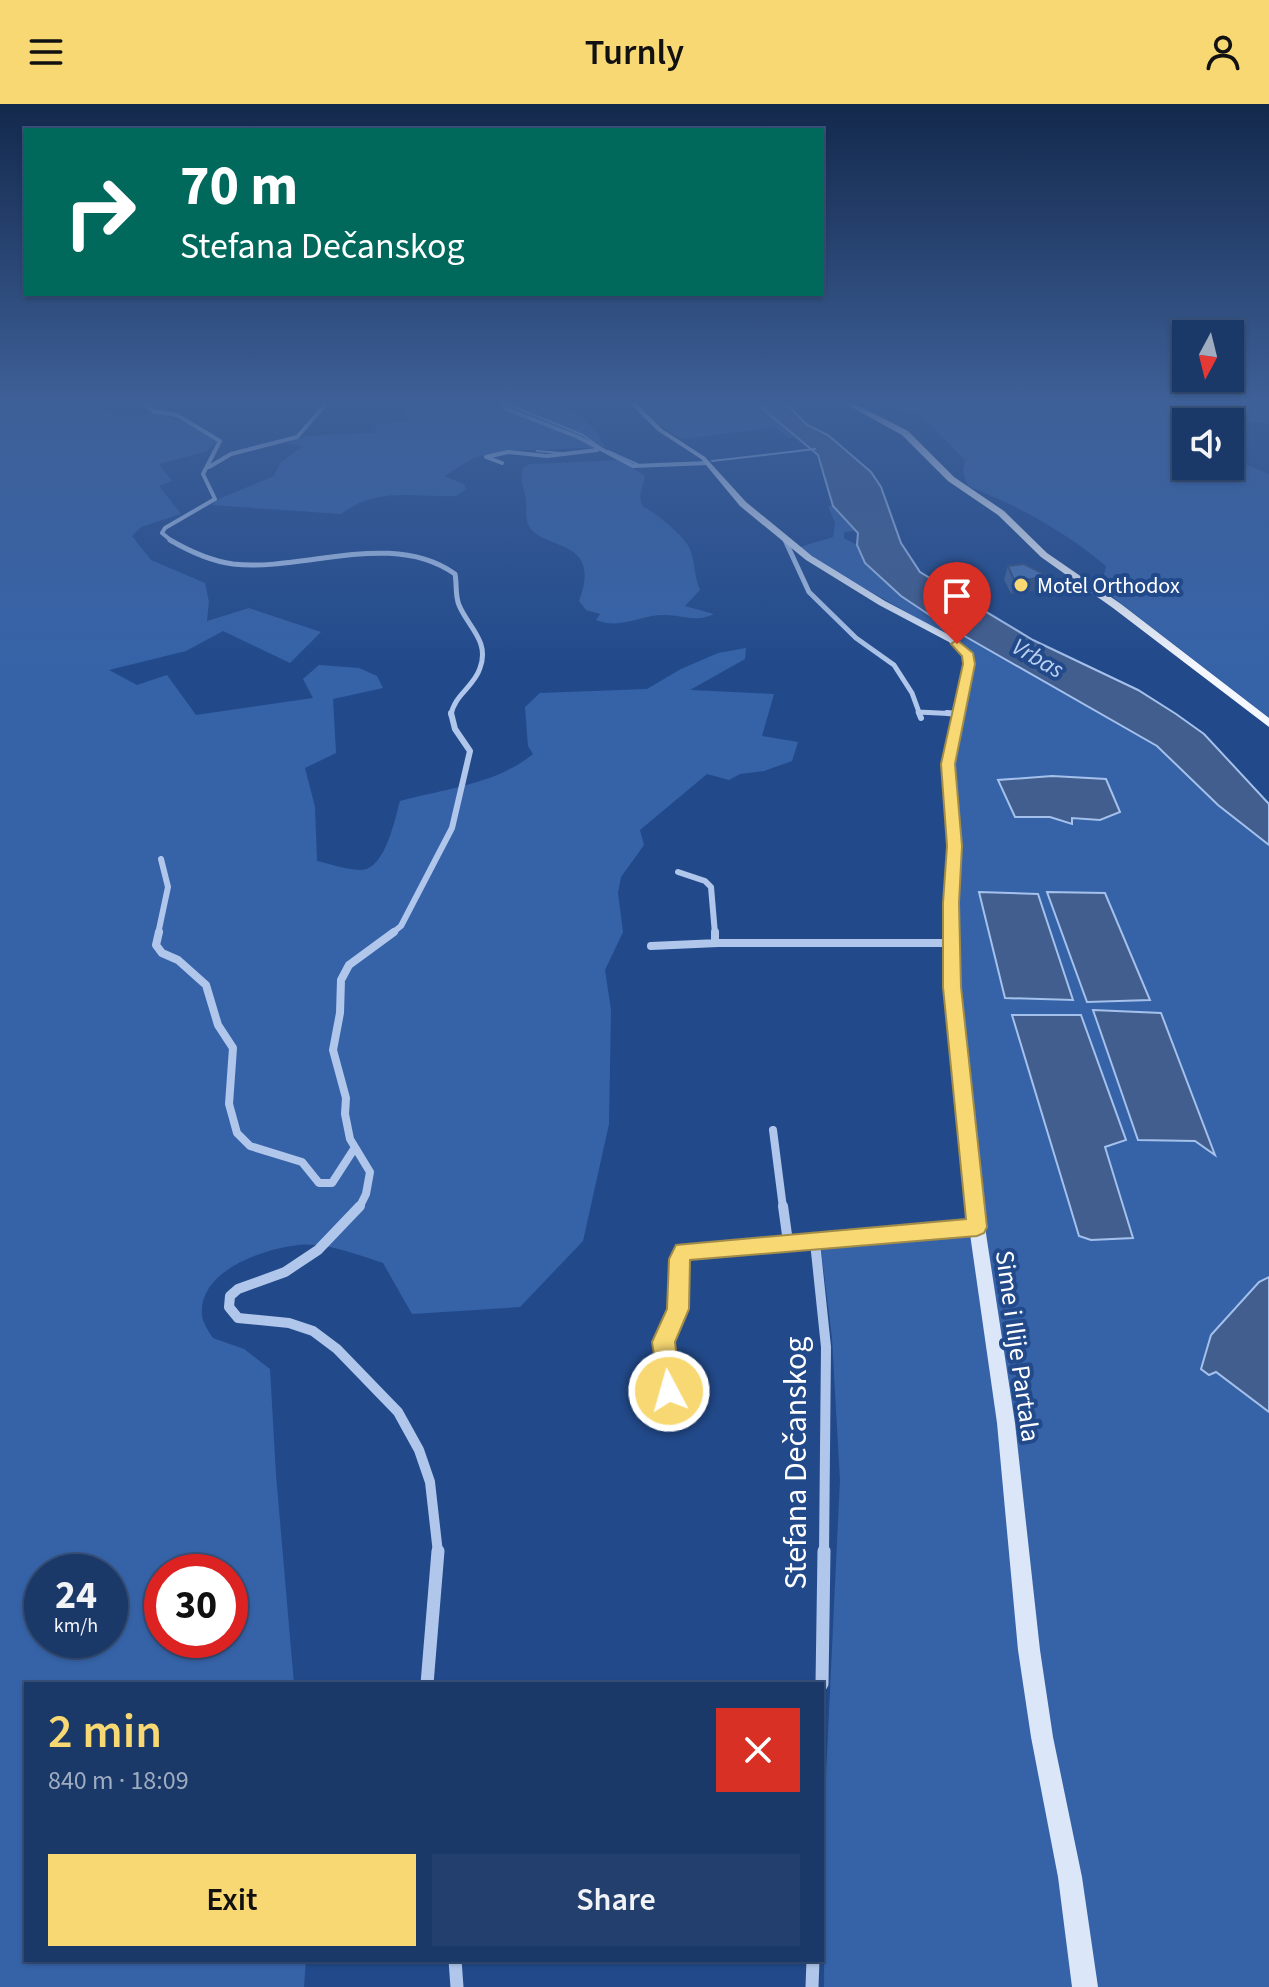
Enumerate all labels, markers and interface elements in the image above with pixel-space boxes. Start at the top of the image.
text: Turnly [585,27,684,78]
icon: menu [24,30,68,74]
icon: person [1201,30,1245,74]
text: 70 m [180,147,298,226]
icon: right [48,160,152,264]
text: Stefana Dečanskog [180,221,465,272]
north arrow [1172,320,1244,392]
map controls [1172,320,1244,480]
button: sound [1172,408,1244,480]
pin [923,562,991,644]
place label: Motel Orthodox [1037,570,1180,602]
icon: arrive [935,574,979,618]
marker: Motel Orthodox [1012,576,1030,594]
water label: Vrbas [1005,630,1071,688]
street label: Sime i Ilije Partala [986,1248,1049,1444]
street label: Stefana Dečanskog [773,1337,819,1589]
position arrow [627,1349,711,1433]
speed limit sign: 30 [144,1554,248,1658]
text: 24 [55,1567,97,1624]
text: km/h [54,1612,98,1640]
text: 2 min [48,1698,162,1766]
button: close [716,1708,800,1792]
text: 840 m · 18:09 [48,1762,189,1799]
button: Exit [48,1854,416,1946]
button: Share [432,1854,800,1946]

